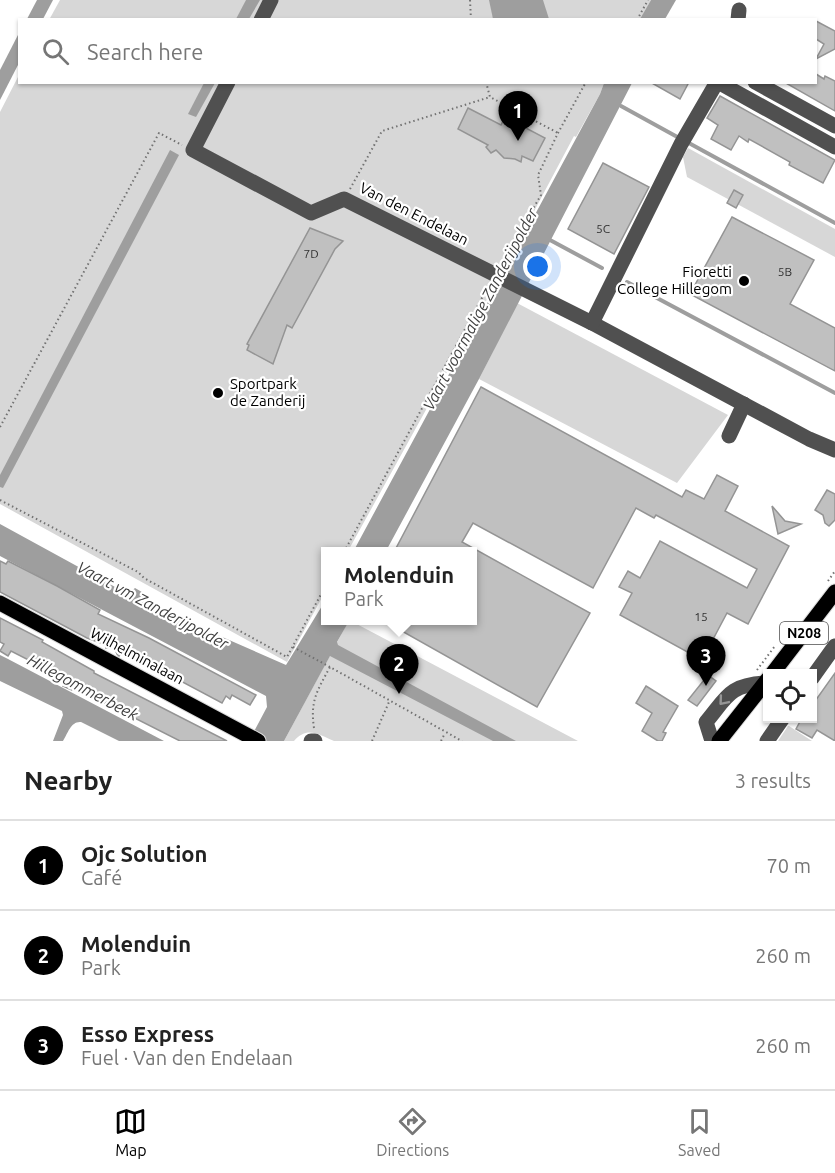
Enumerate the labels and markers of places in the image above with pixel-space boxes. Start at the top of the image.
pin: 1 [498,92,538,141]
place label: Fioretti College Hillegom [617,263,732,297]
marker: Fioretti College Hillegom [737,274,751,288]
place label: Sportpark de Zanderij [230,375,305,409]
marker: Sportpark de Zanderij [211,386,225,400]
pin: 3 [686,636,726,686]
pin: 2 [380,644,418,694]

